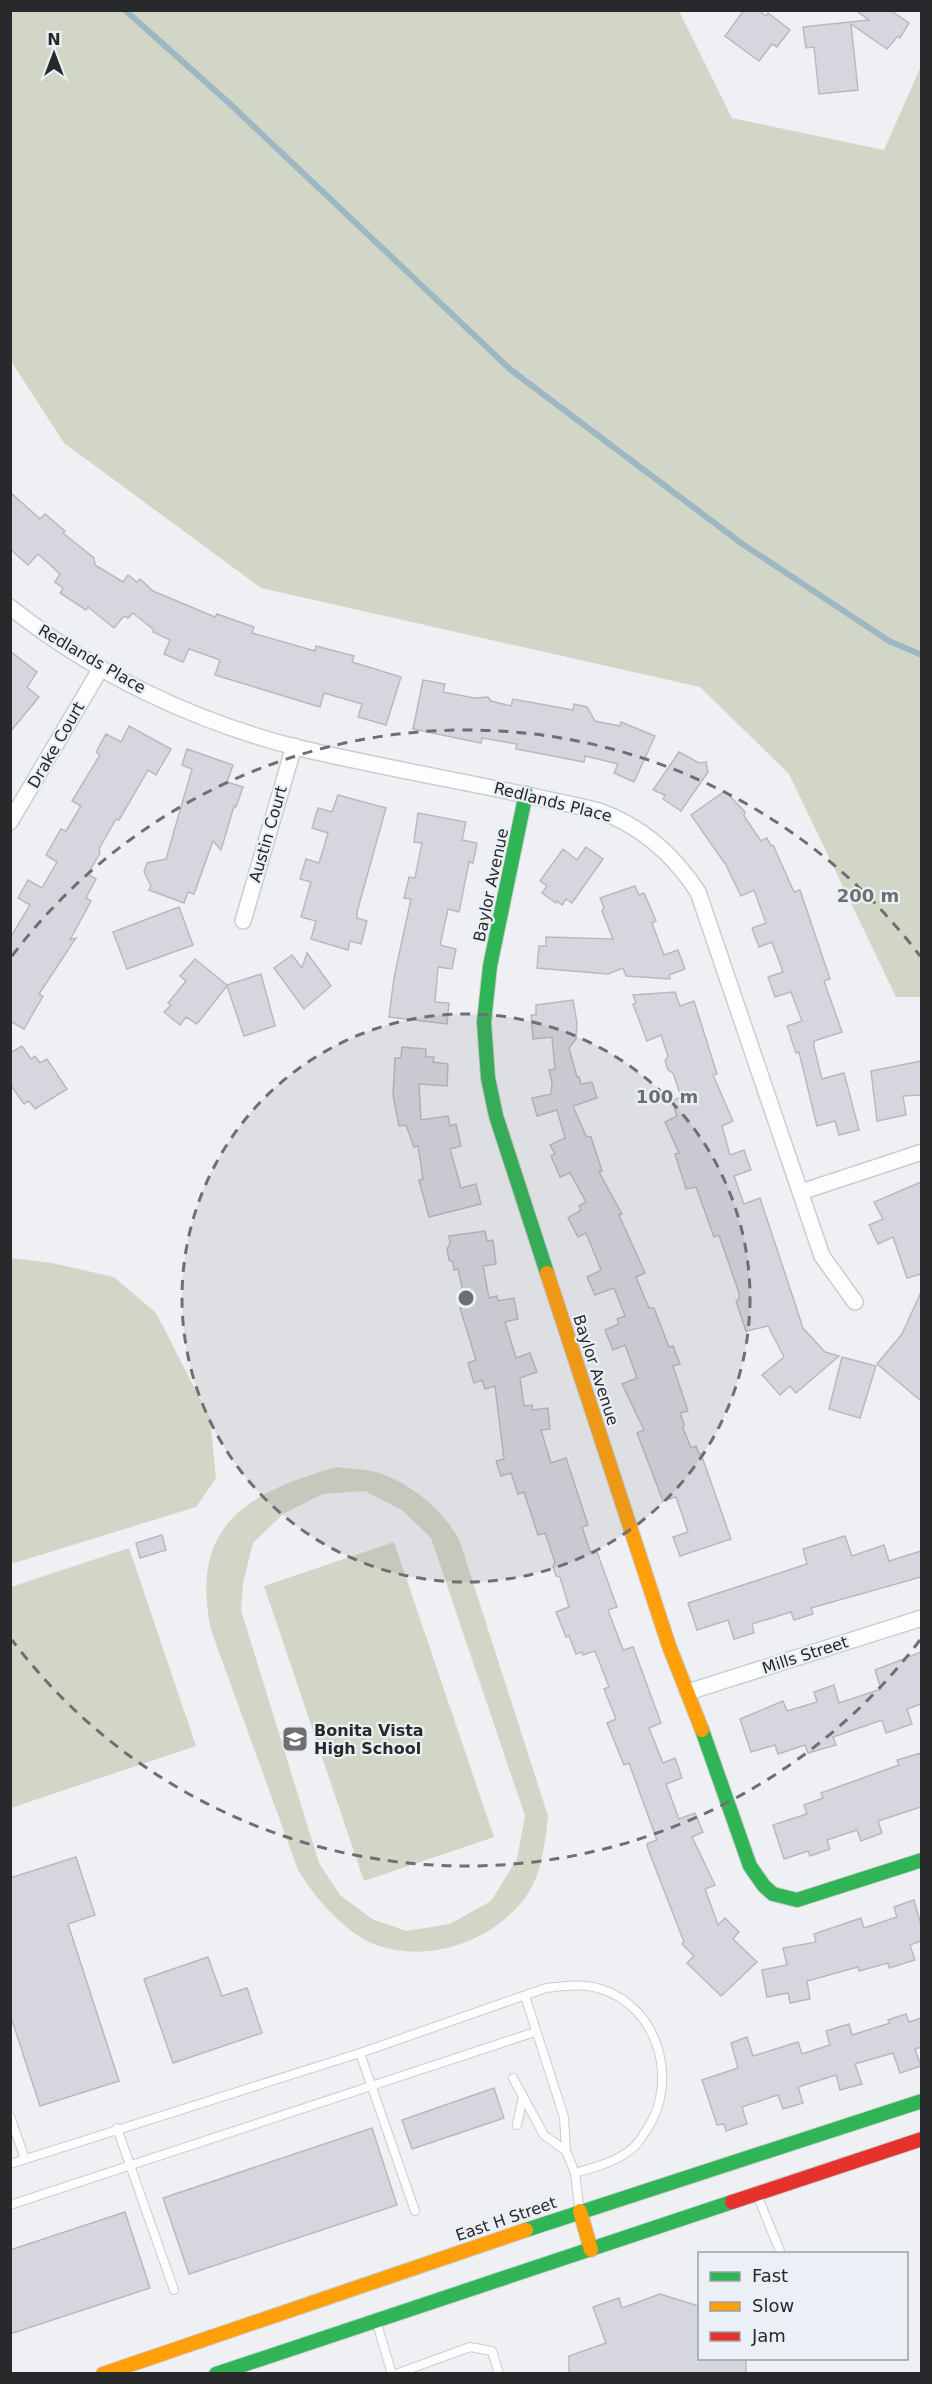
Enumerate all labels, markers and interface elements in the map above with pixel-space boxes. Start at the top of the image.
north arrow [24,24,84,84]
text: N [47,30,61,49]
street label: Redlands Place [35,621,149,697]
street label: Drake Court [24,699,88,791]
street label: Redlands Place [492,778,614,826]
street label: Austin Court [245,784,291,884]
street label: Baylor Avenue [470,826,512,944]
text: 200 m [837,885,899,906]
text: 100 m [636,1086,698,1107]
centre of rings [456,1288,476,1308]
street label: Baylor Avenue [569,1312,623,1428]
street label: Mills Street [760,1632,850,1678]
place label: Bonita Vista High School [314,1721,424,1758]
school or university icon: Bonita Vista High School [280,1724,310,1754]
street label: East H Street [453,2193,559,2245]
legend [698,2252,908,2360]
text: Fast [752,2265,788,2286]
text: Slow [752,2295,794,2316]
text: Jam [751,2325,786,2346]

